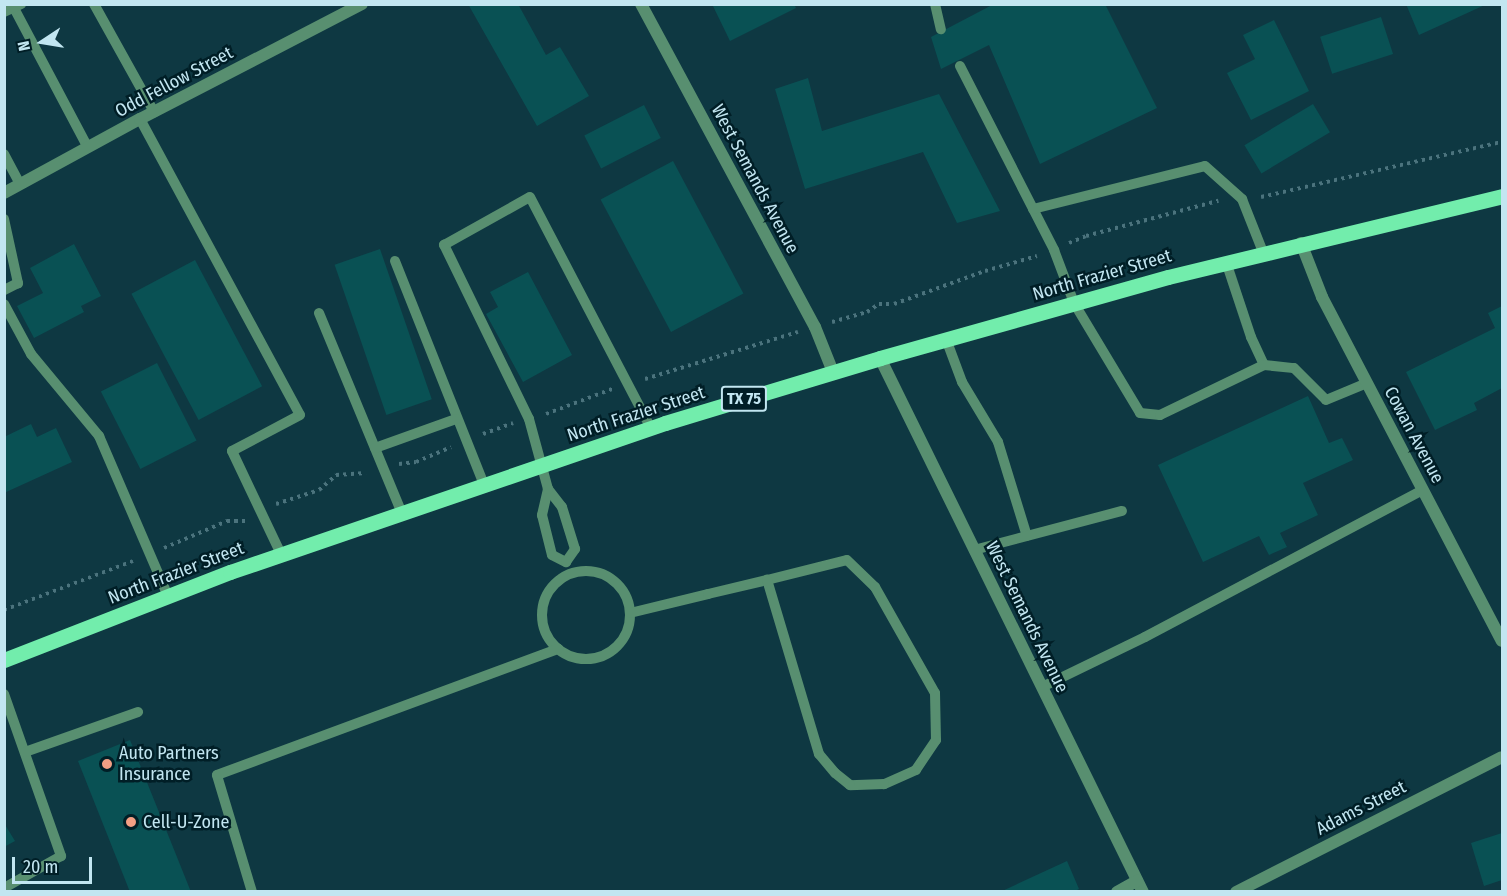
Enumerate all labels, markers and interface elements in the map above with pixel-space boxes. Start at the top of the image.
north arrow [12,12,72,72]
text: N [14,39,34,53]
street label: Odd Fellow Street [111,42,237,122]
street label: West Semands Avenue [707,101,803,257]
street label: North Frazier Street [1030,245,1174,305]
street label: North Frazier Street [564,382,708,446]
street label: Cowan Avenue [1379,383,1449,487]
road number: TX 75 [720,386,768,412]
street label: North Frazier Street [105,537,247,609]
street label: West Semands Avenue [981,538,1073,696]
place label: Auto Partners Insurance [119,743,219,786]
marker: Auto Partners Insurance [100,757,114,771]
street label: Adams Street [1312,776,1410,840]
place label: Cell-U-Zone [143,811,229,833]
marker: Cell-U-Zone [124,815,138,829]
scale bar [15,845,94,883]
text: 20 m [23,856,58,878]

